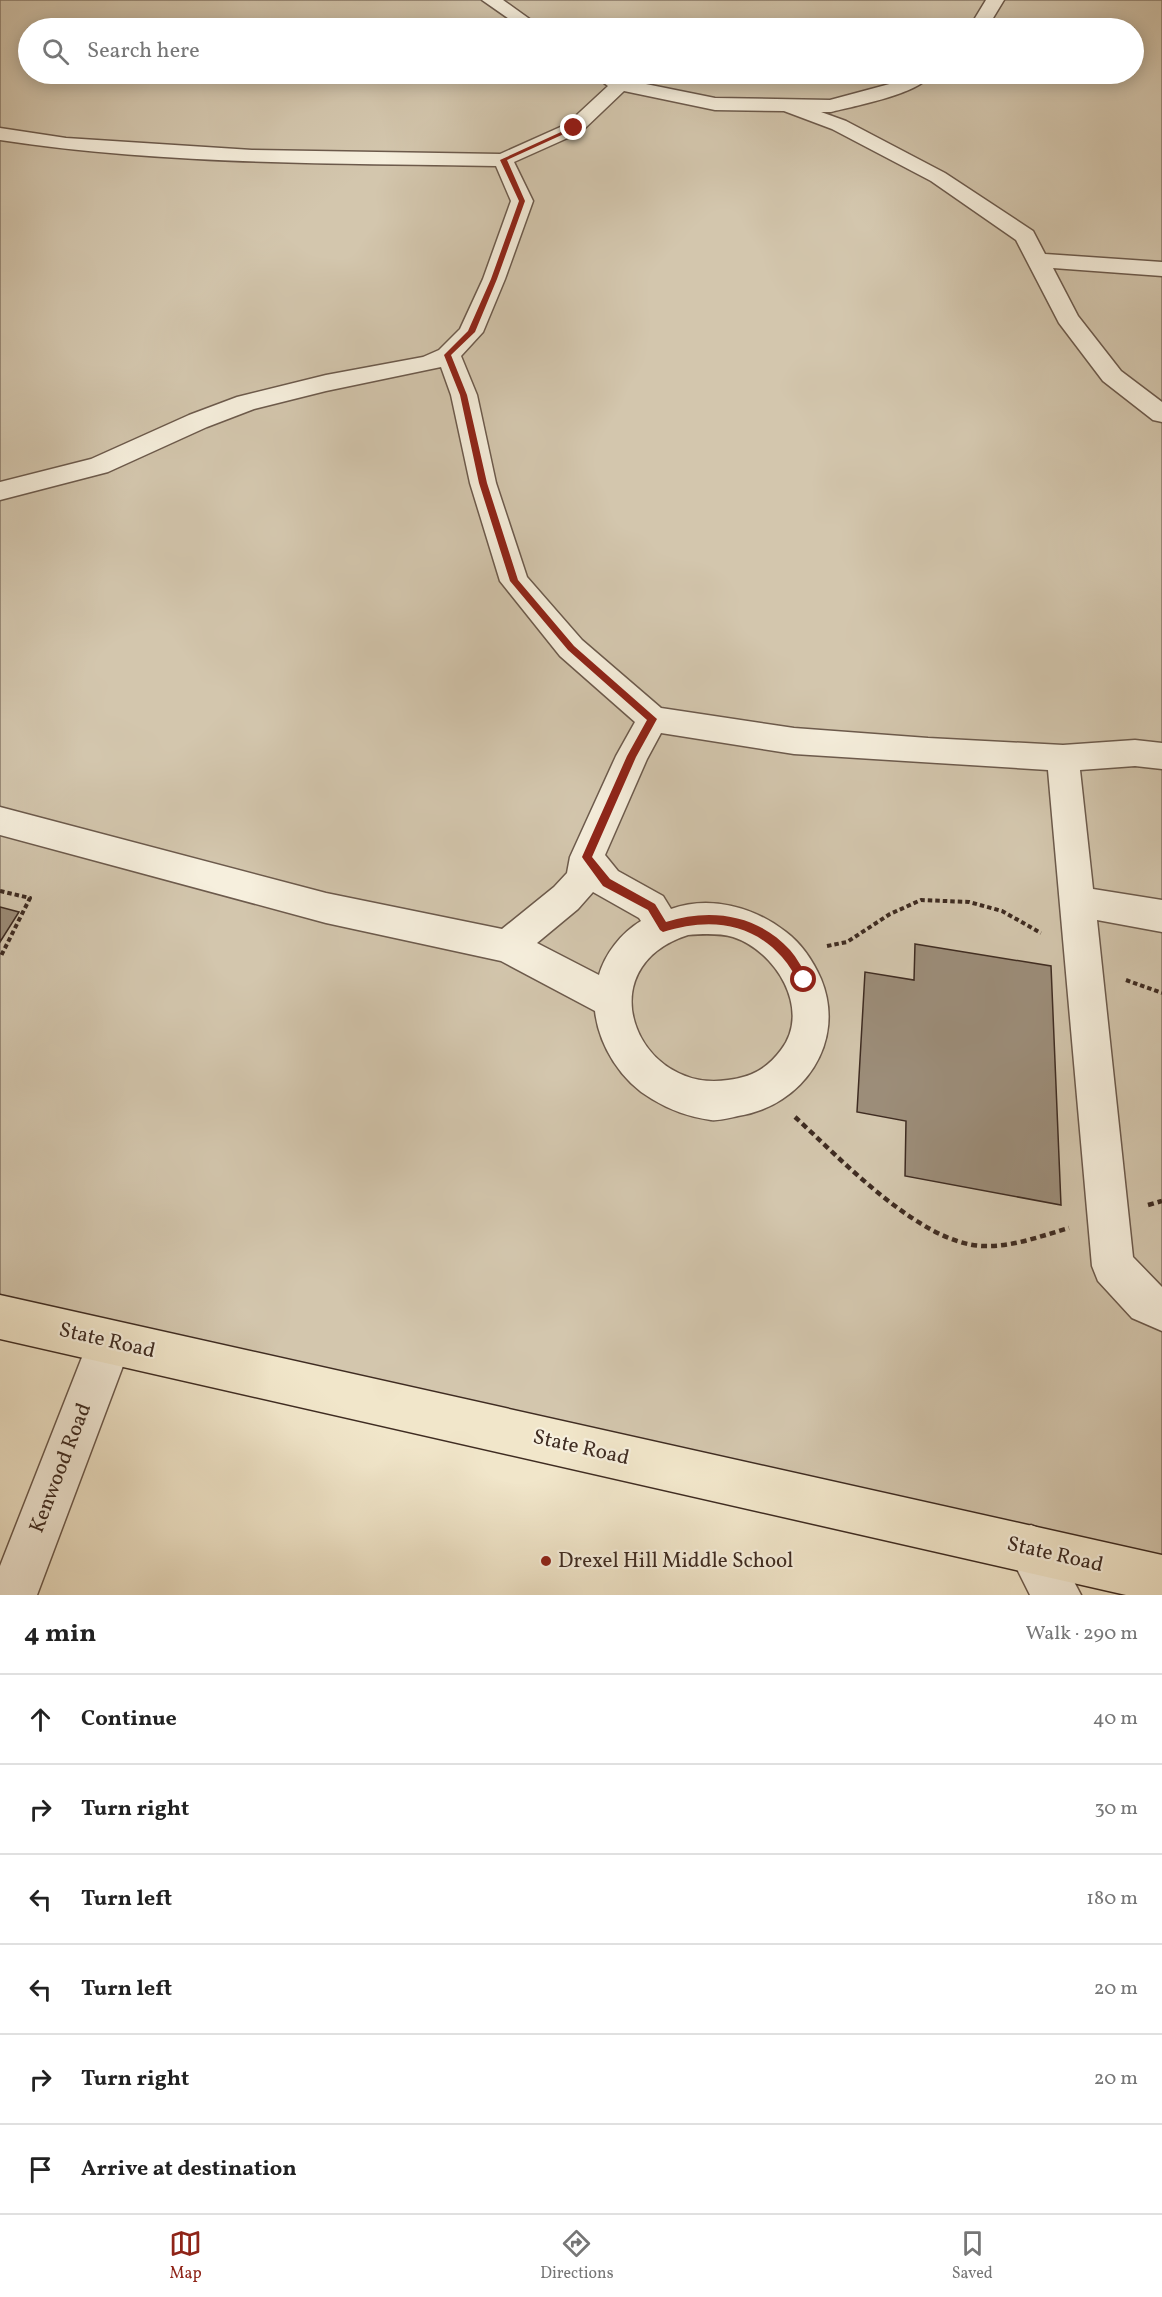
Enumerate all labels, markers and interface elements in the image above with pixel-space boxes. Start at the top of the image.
search box [18,18,1144,84]
icon: search [39,35,72,68]
text: Search here [87,36,200,67]
route end [560,114,586,140]
route start [790,966,816,992]
street label: State Road [56,1316,158,1366]
street label: Kenwood Road [23,1399,99,1537]
street label: State Road [530,1423,632,1473]
street label: State Road [1004,1530,1106,1580]
place label: Drexel Hill Middle School [558,1547,793,1576]
marker: Drexel Hill Middle School [539,1554,553,1568]
text: 4 min [24,1616,96,1652]
text: Walk · 290 m [1026,1620,1138,1648]
icon: ahead [24,1703,57,1736]
text: Continue [81,1704,177,1735]
text: 40 m [1093,1705,1138,1733]
icon: right [24,1793,57,1826]
text: Turn right [81,1794,189,1825]
text: 30 m [1094,1795,1138,1823]
icon: left [24,1883,57,1916]
text: Turn left [81,1884,172,1915]
text: 180 m [1086,1885,1138,1913]
icon: left [24,1973,57,2006]
text: Turn left [81,1974,172,2005]
text: 20 m [1094,1975,1138,2003]
icon: right [24,2063,57,2096]
text: Turn right [81,2064,189,2095]
text: 20 m [1094,2065,1138,2093]
icon: arrive [24,2153,57,2186]
text: Arrive at destination [81,2154,297,2185]
tab: Map [169,2227,202,2285]
tab: Directions [540,2227,614,2285]
tab: Saved [952,2227,993,2285]

